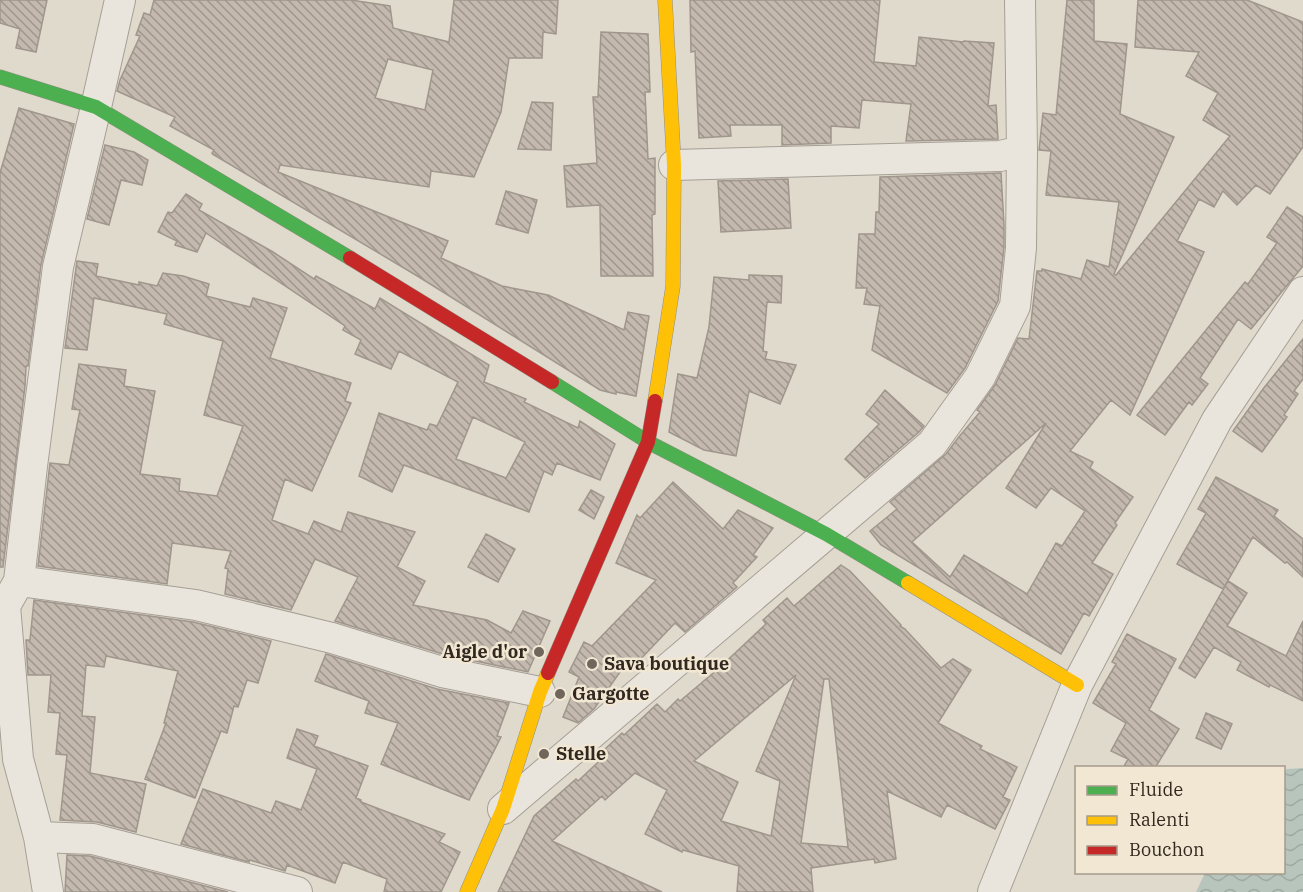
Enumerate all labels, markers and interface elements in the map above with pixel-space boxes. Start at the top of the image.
place label: Aigle d'or [443,640,527,663]
marker: Aigle d'or [532,645,546,659]
place label: Sava boutique [604,652,729,675]
marker: Sava boutique [585,657,599,671]
place label: Gargotte [572,682,649,705]
marker: Gargotte [553,687,567,701]
place label: Stelle [556,742,606,765]
marker: Stelle [537,747,551,761]
legend [1075,766,1285,874]
text: Fluide [1129,778,1183,801]
text: Ralenti [1129,808,1190,831]
text: Bouchon [1129,838,1205,861]

